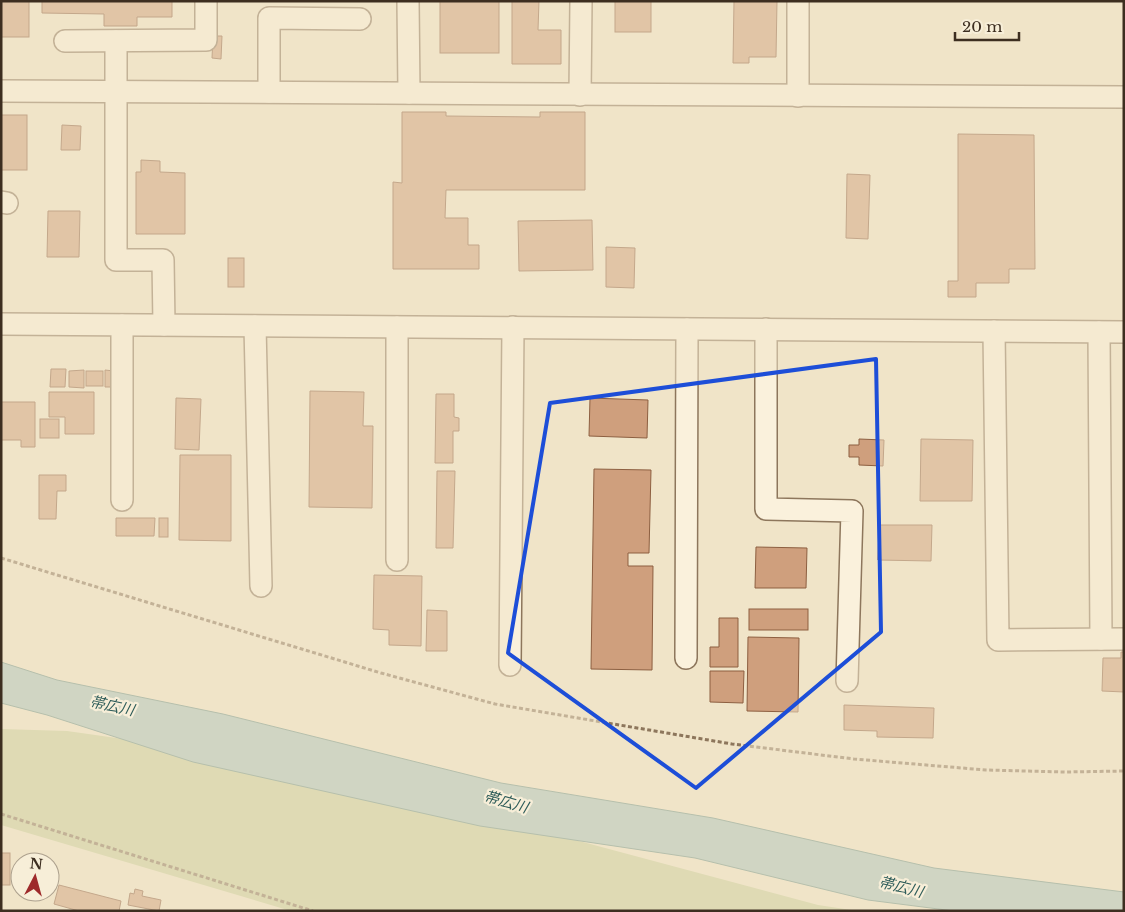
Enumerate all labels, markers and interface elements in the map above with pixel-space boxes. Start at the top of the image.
scale bar [955,10,1019,42]
text: 20 m [962,17,1002,36]
water label: 帯広川 [88,692,138,720]
water label: 帯広川 [482,786,532,817]
north arrow [10,852,60,902]
text: N [29,854,44,874]
water label: 帯広川 [877,872,927,902]

